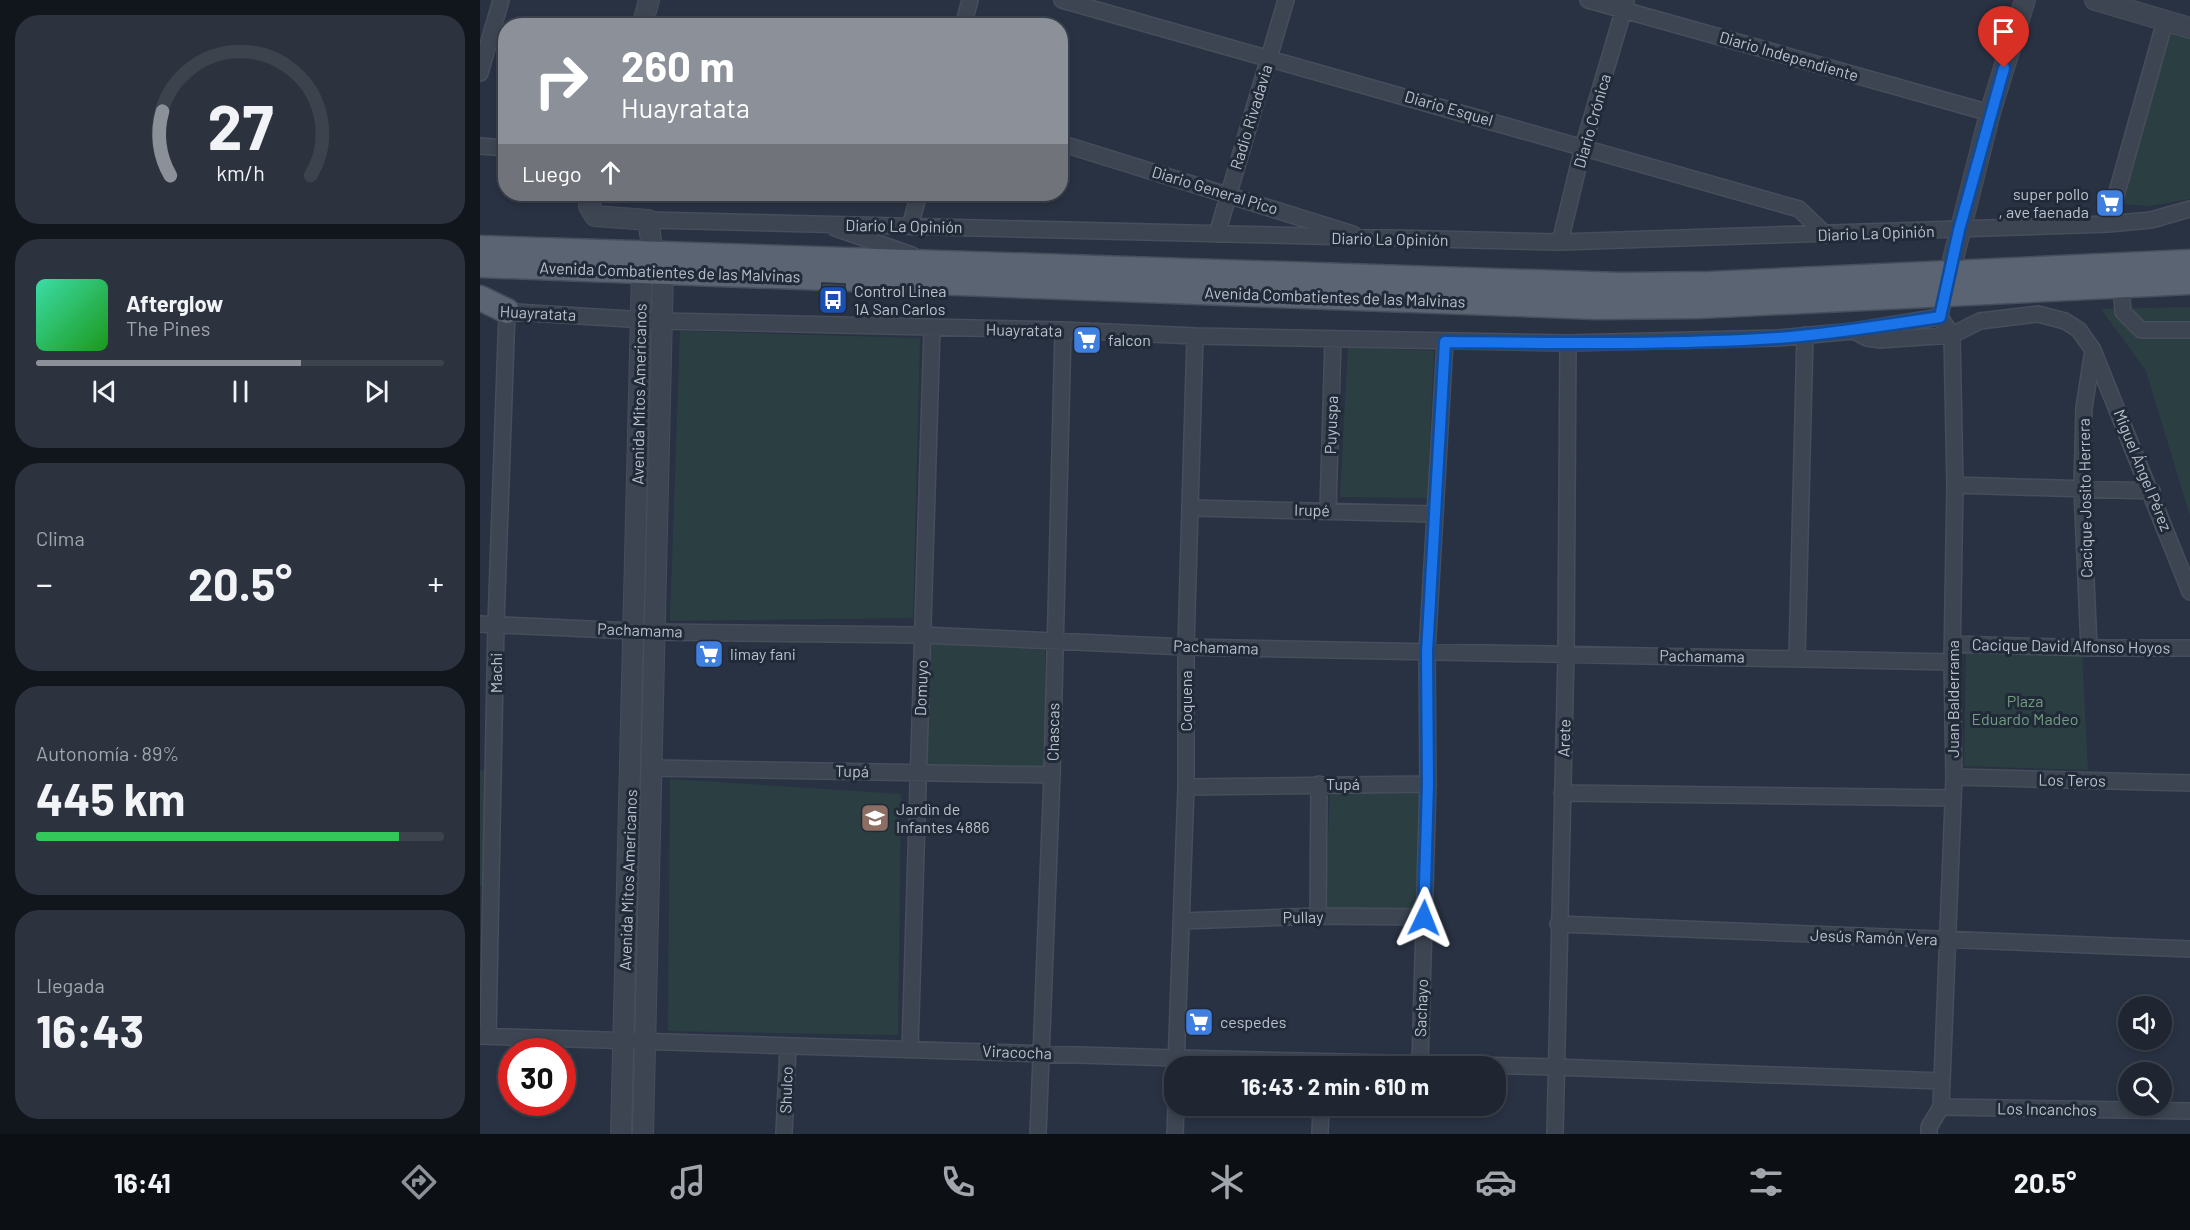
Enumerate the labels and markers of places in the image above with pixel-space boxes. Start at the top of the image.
pin [1978,6,2029,68]
place label: super pollo , ave faenada [1999,184,2089,221]
supermarket icon: super pollo , ave faenada [2094,187,2126,219]
place label: Control Linea 1A San Carlos [854,281,947,318]
bus stop icon: Control Linea 1A San Carlos [817,284,849,316]
supermarket icon: falcon [1071,324,1103,356]
place label: falcon [1108,330,1151,349]
supermarket icon: limay fani [693,638,725,670]
place label: limay fani [730,644,796,663]
place label: Jardìn de Infantes 4886 [896,799,990,836]
school or university icon: Jardìn de Infantes 4886 [859,802,891,834]
supermarket icon: cespedes [1183,1006,1215,1038]
place label: cespedes [1220,1012,1286,1031]

